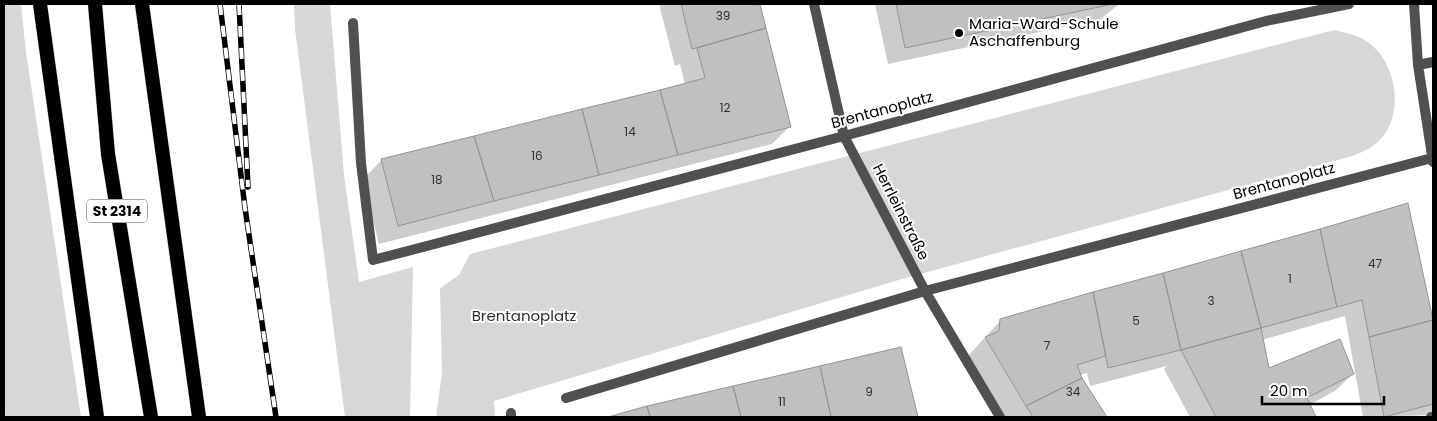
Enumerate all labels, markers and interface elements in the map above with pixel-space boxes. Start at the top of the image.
house number: 39 [716,7,730,24]
place label: Maria-Ward-Schule Aschaffenburg [969,13,1119,51]
marker: Maria-Ward-Schule Aschaffenburg [953,27,965,39]
street label: Brentanoplatz [829,86,935,133]
house number: 12 [720,99,730,116]
house number: 14 [624,123,636,140]
house number: 16 [531,147,543,164]
street label: Brentanoplatz [1231,157,1337,204]
street label: Herrleinstraße [868,160,935,264]
house number: 18 [431,171,443,188]
road number: St 2314 [87,200,147,222]
house number: 47 [1368,255,1382,272]
house number: 1 [1288,270,1292,287]
house number: 3 [1207,292,1215,309]
park label: Brentanoplatz [472,305,577,326]
house number: 5 [1132,312,1140,329]
house number: 7 [1044,337,1051,354]
scale bar [1262,374,1384,406]
text: 20 m [1270,380,1308,401]
house number: 9 [865,383,873,400]
house number: 34 [1066,383,1081,400]
house number: 11 [778,393,786,410]

